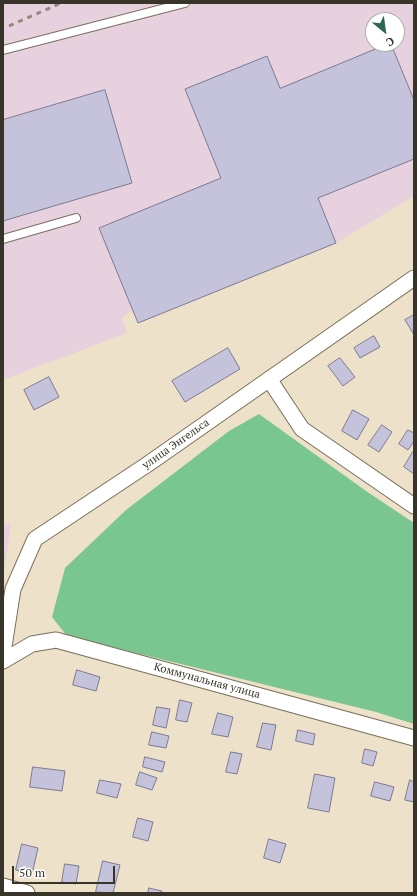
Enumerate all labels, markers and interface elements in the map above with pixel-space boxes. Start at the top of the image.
north arrow [365,12,405,52]
text: С [384,34,397,49]
street label: улица Энгельса [140,416,212,472]
street label: Коммунальная улица [152,660,262,702]
scale bar [14,858,117,884]
text: 50 m [19,865,45,880]

